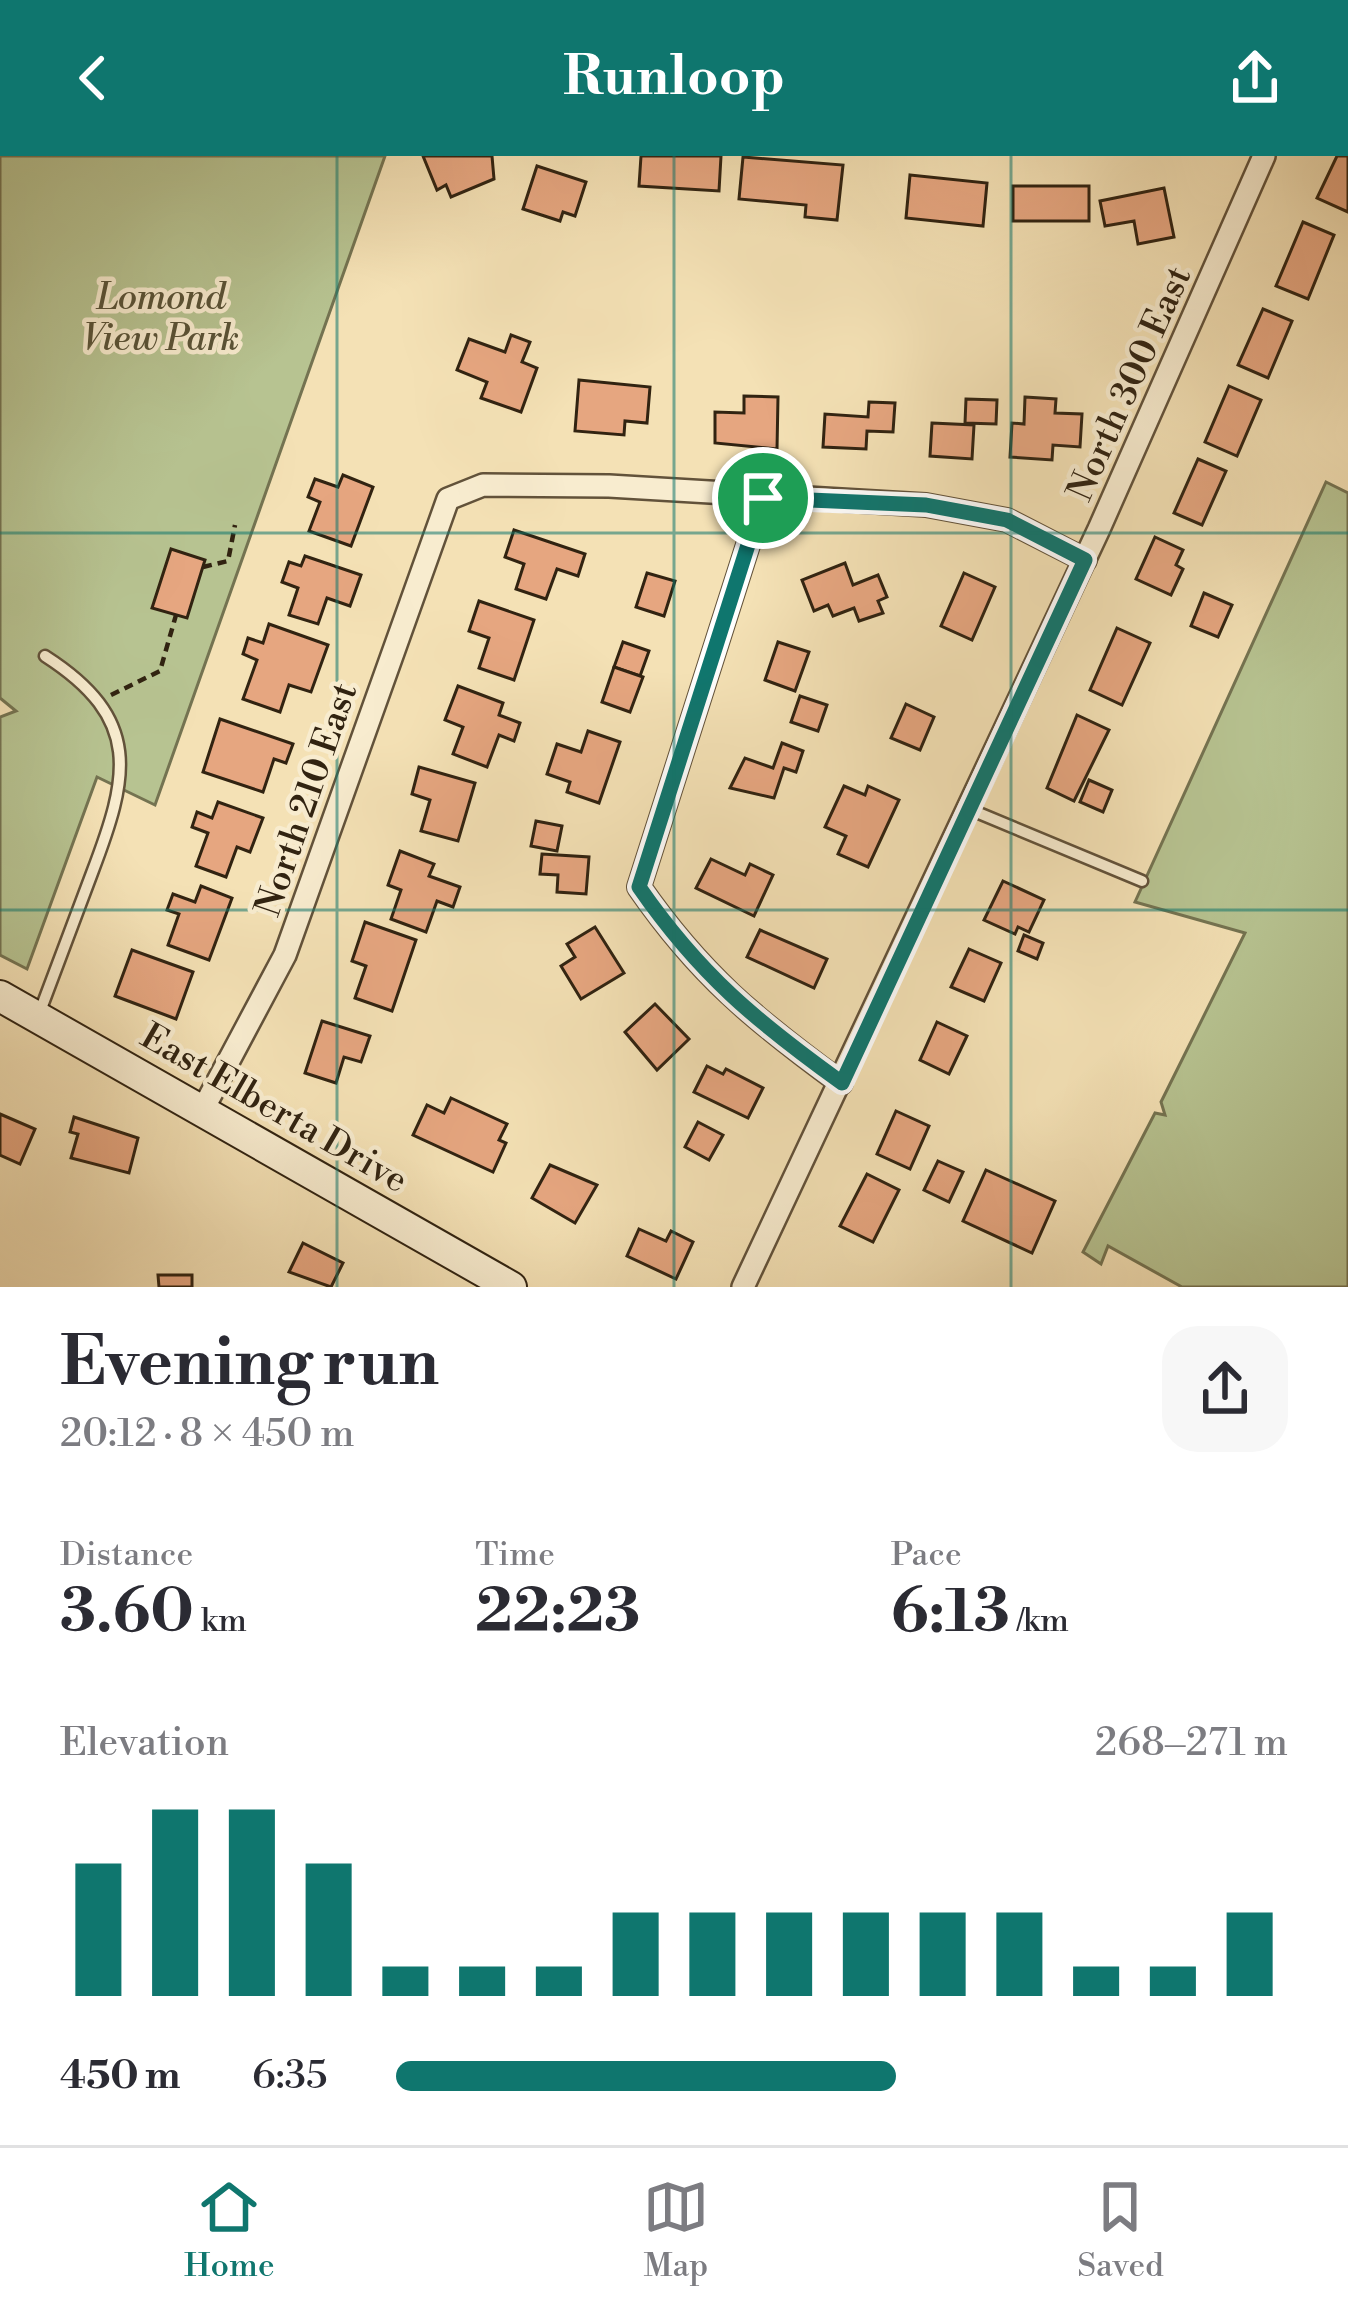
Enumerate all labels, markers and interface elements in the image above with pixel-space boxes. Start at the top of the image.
text: Runloop [563,44,785,112]
icon: back [60,45,126,111]
icon: share [1222,45,1288,111]
street label: North 300 East [1058,259,1202,508]
park label: Lomond View Park [83,276,239,362]
pin [712,447,814,549]
icon: arrive [730,465,796,531]
street label: North 210 East [246,677,368,922]
street label: East Elberta Drive [132,1014,415,1204]
text: Evening run [60,1323,439,1406]
button: share [1162,1326,1288,1452]
text: 20:12 · 8 × 450 m [60,1410,355,1459]
text: Distance [60,1535,193,1576]
text: Time [475,1535,555,1576]
text: Pace [891,1535,962,1576]
text: 3.60 [60,1576,194,1651]
text: 22:23 [475,1576,640,1651]
text: 6:13 [891,1576,1010,1651]
text: km [194,1601,247,1642]
text: /km [1010,1601,1069,1642]
text: Elevation [60,1719,229,1768]
text: 268–271 m [1095,1719,1288,1768]
text: 450 m [60,2052,180,2101]
text: 6:35 [252,2052,327,2101]
tab: Home [184,2174,275,2287]
tab: Map [643,2174,709,2287]
tab: Saved [1077,2174,1164,2287]

